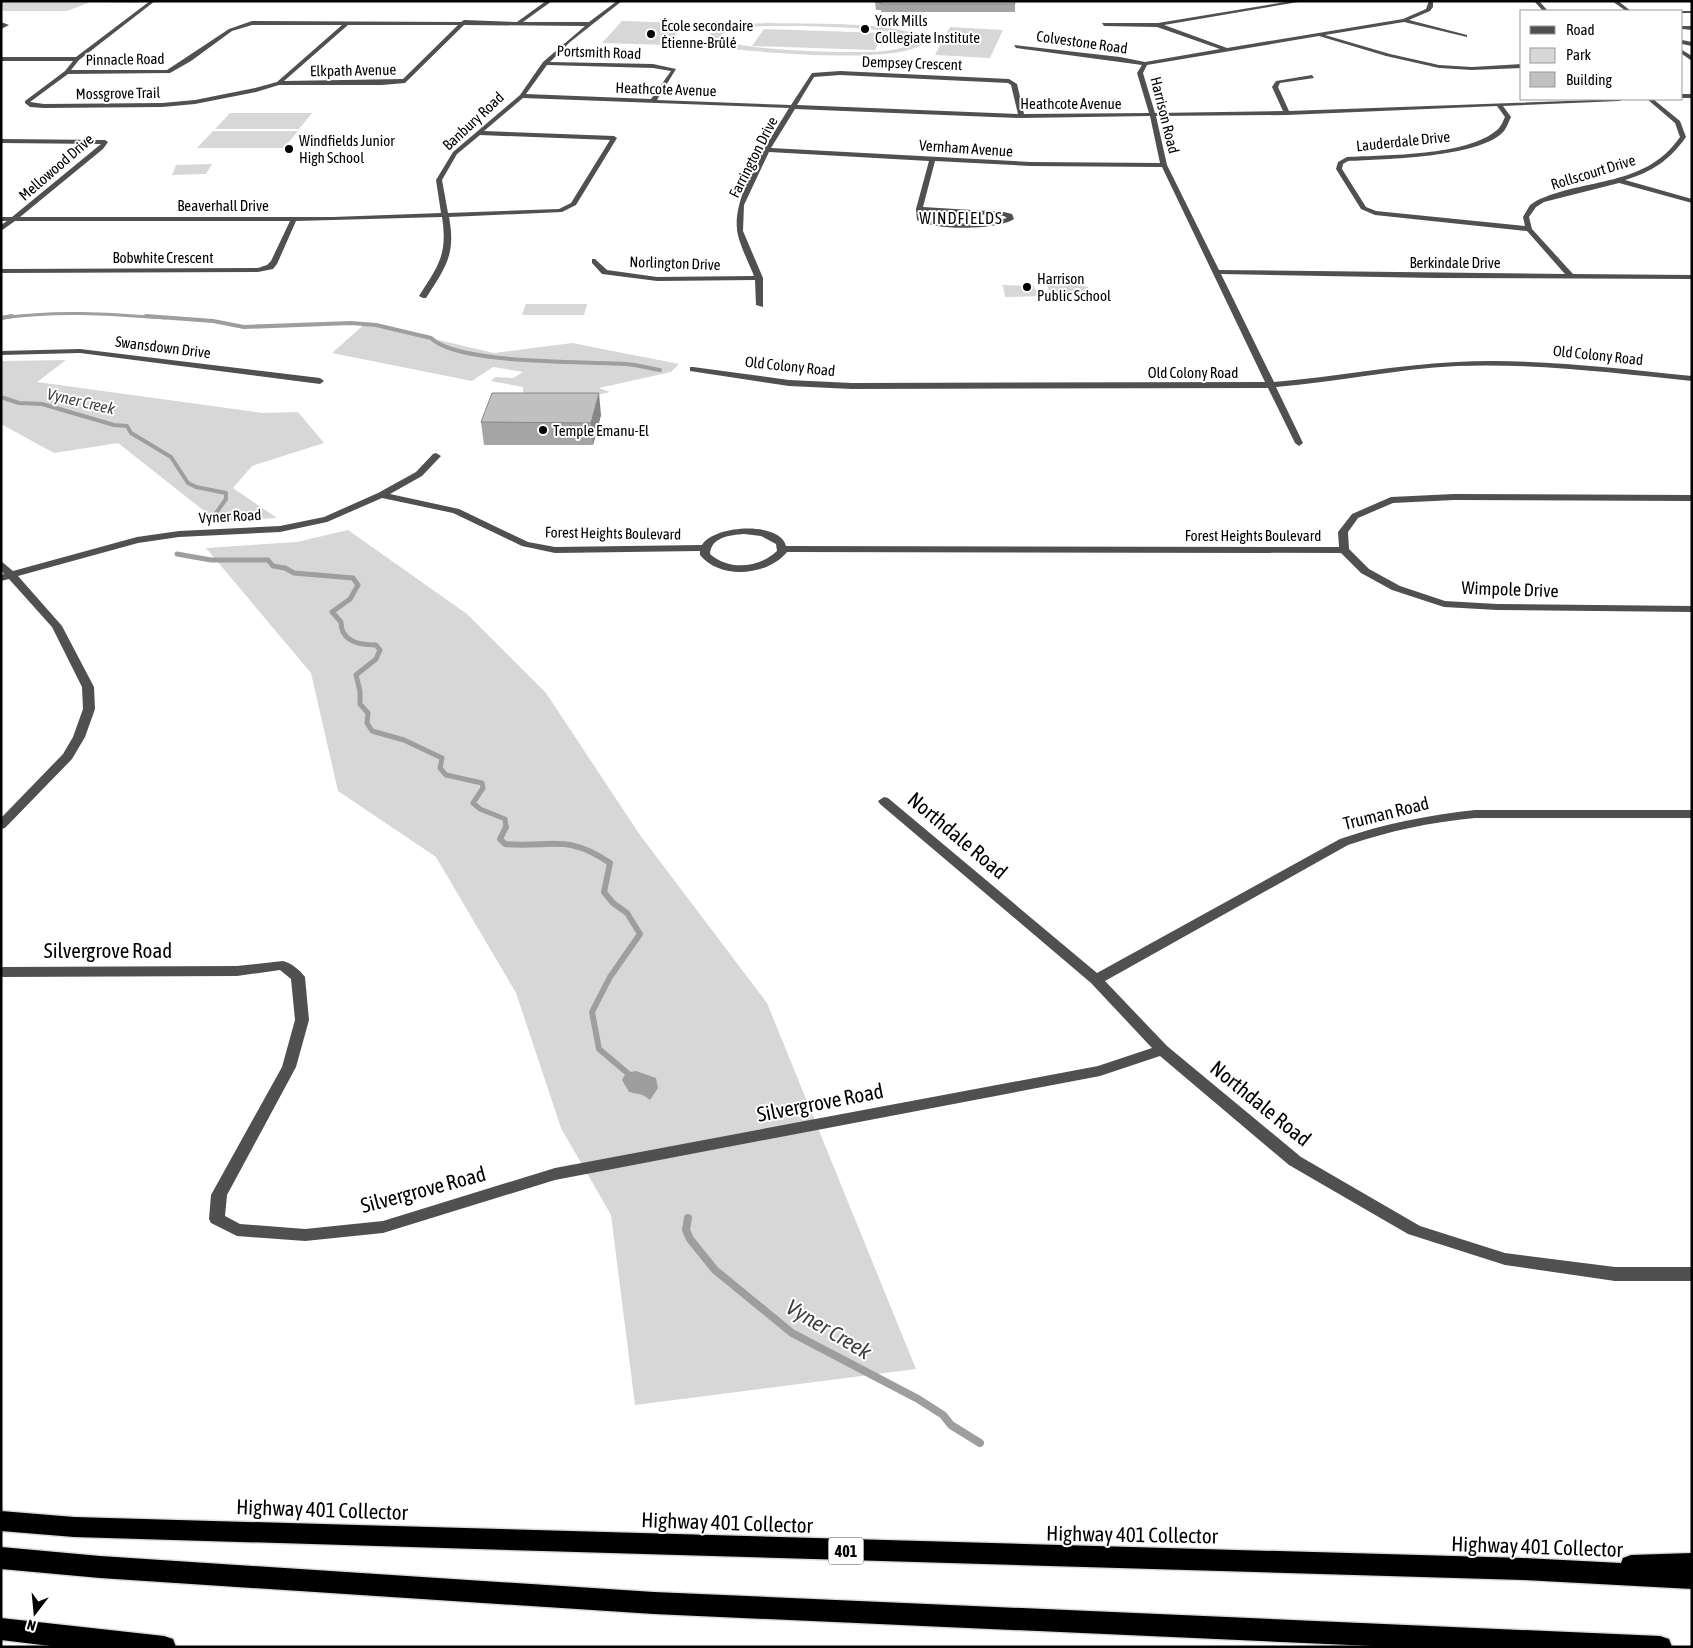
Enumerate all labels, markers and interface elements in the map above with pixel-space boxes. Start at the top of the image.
legend [1520,10,1683,100]
place label: York Mills Collegiate Institute [875,12,980,46]
place label: École secondaire Étienne-Brûlé [661,17,754,51]
text: Road [1566,21,1595,38]
marker: York Mills Collegiate Institute [859,23,871,35]
street label: Colvestone Road [1035,27,1129,57]
marker: École secondaire Étienne-Brûlé [645,28,657,40]
street label: Portsmith Road [556,42,642,62]
text: Park [1566,46,1591,63]
street label: Pinnacle Road [85,50,165,68]
street label: Dempsey Crescent [861,53,963,73]
street label: Elkpath Avenue [310,61,396,79]
text: Building [1566,71,1612,88]
street label: Harrison Road [1147,75,1183,155]
street label: Heathcote Avenue [615,79,717,99]
street label: Mossgrove Trail [76,84,160,102]
street label: Banbury Road [439,89,507,153]
street label: Heathcote Avenue [1020,95,1122,112]
street label: Farrington Drive [725,114,781,200]
street label: Lauderdale Drive [1355,128,1451,154]
street label: Mellowood Drive [15,130,97,204]
place label: Windfields Junior High School [299,132,395,166]
street label: Vernham Avenue [918,136,1014,160]
marker: Windfields Junior High School [283,143,295,155]
street label: Rollscourt Drive [1549,151,1637,193]
street label: Beaverhall Drive [177,197,269,214]
district label: WINDFIELDS [919,209,1003,227]
street label: Bobwhite Crescent [112,249,214,266]
street label: Norlington Drive [629,253,721,273]
street label: Berkindale Drive [1409,254,1501,271]
place label: Harrison Public School [1037,270,1111,304]
marker: Harrison Public School [1021,281,1033,293]
street label: Swansdown Drive [114,333,212,361]
street label: Old Colony Road [1552,342,1644,368]
street label: Old Colony Road [744,353,836,379]
street label: Old Colony Road [1148,364,1238,381]
water label: Vyner Creek [45,384,118,419]
place label: Temple Emanu-El [553,422,649,439]
marker: Temple Emanu-El [537,424,549,436]
street label: Vyner Road [198,506,262,526]
street label: Forest Heights Boulevard [545,523,681,543]
street label: Forest Heights Boulevard [1185,527,1321,544]
street label: Wimpole Drive [1461,577,1559,601]
street label: Northdale Road [904,787,1012,883]
street label: Truman Road [1341,792,1431,834]
street label: Silvergrove Road [44,938,172,962]
street label: Northdale Road [1206,1055,1316,1151]
street label: Silvergrove Road [755,1078,885,1126]
street label: Silvergrove Road [358,1161,488,1217]
water label: Vyner Creek [782,1293,877,1365]
street label: Highway 401 Collector [236,1494,409,1524]
street label: Highway 401 Collector [641,1507,814,1537]
street label: Highway 401 Collector [1046,1521,1219,1548]
street label: Highway 401 Collector [1451,1531,1624,1561]
road number: 401 [828,1538,864,1564]
north arrow [10,1588,60,1638]
text: N [25,1617,38,1634]

